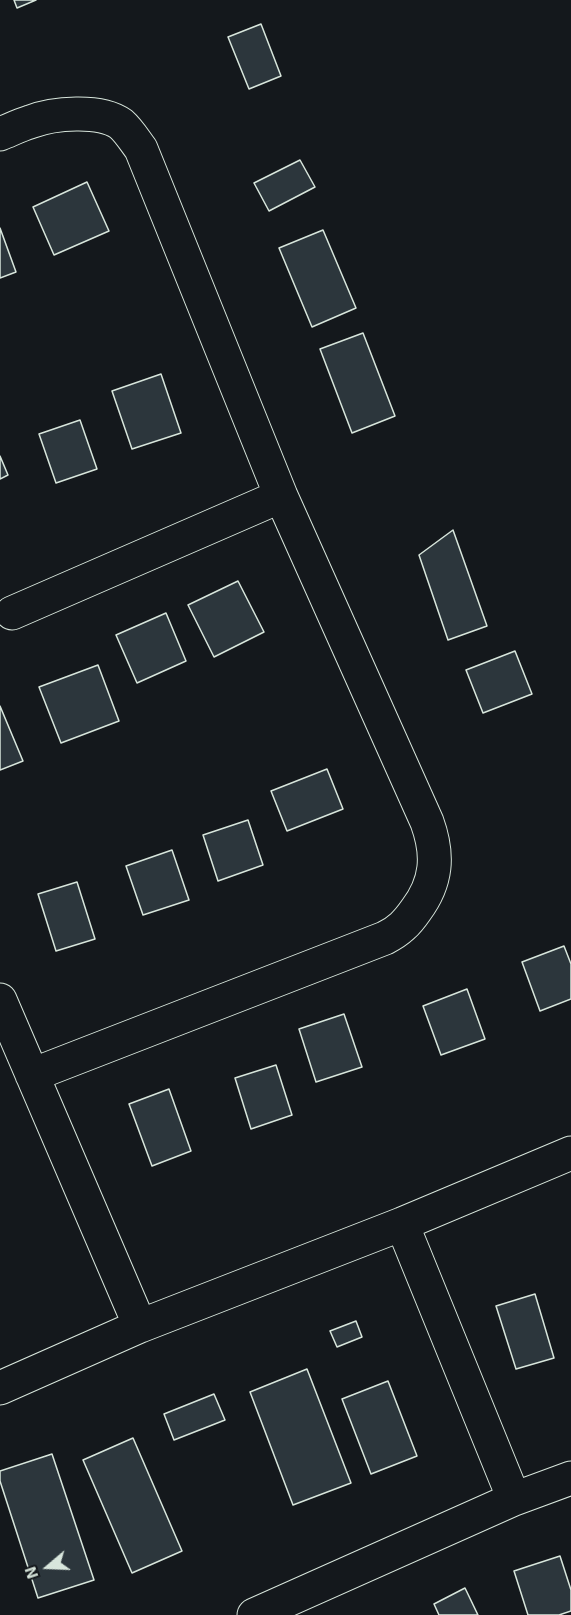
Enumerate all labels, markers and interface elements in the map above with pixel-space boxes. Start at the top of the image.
north arrow [18,1537,78,1597]
text: N [20,1564,41,1582]

